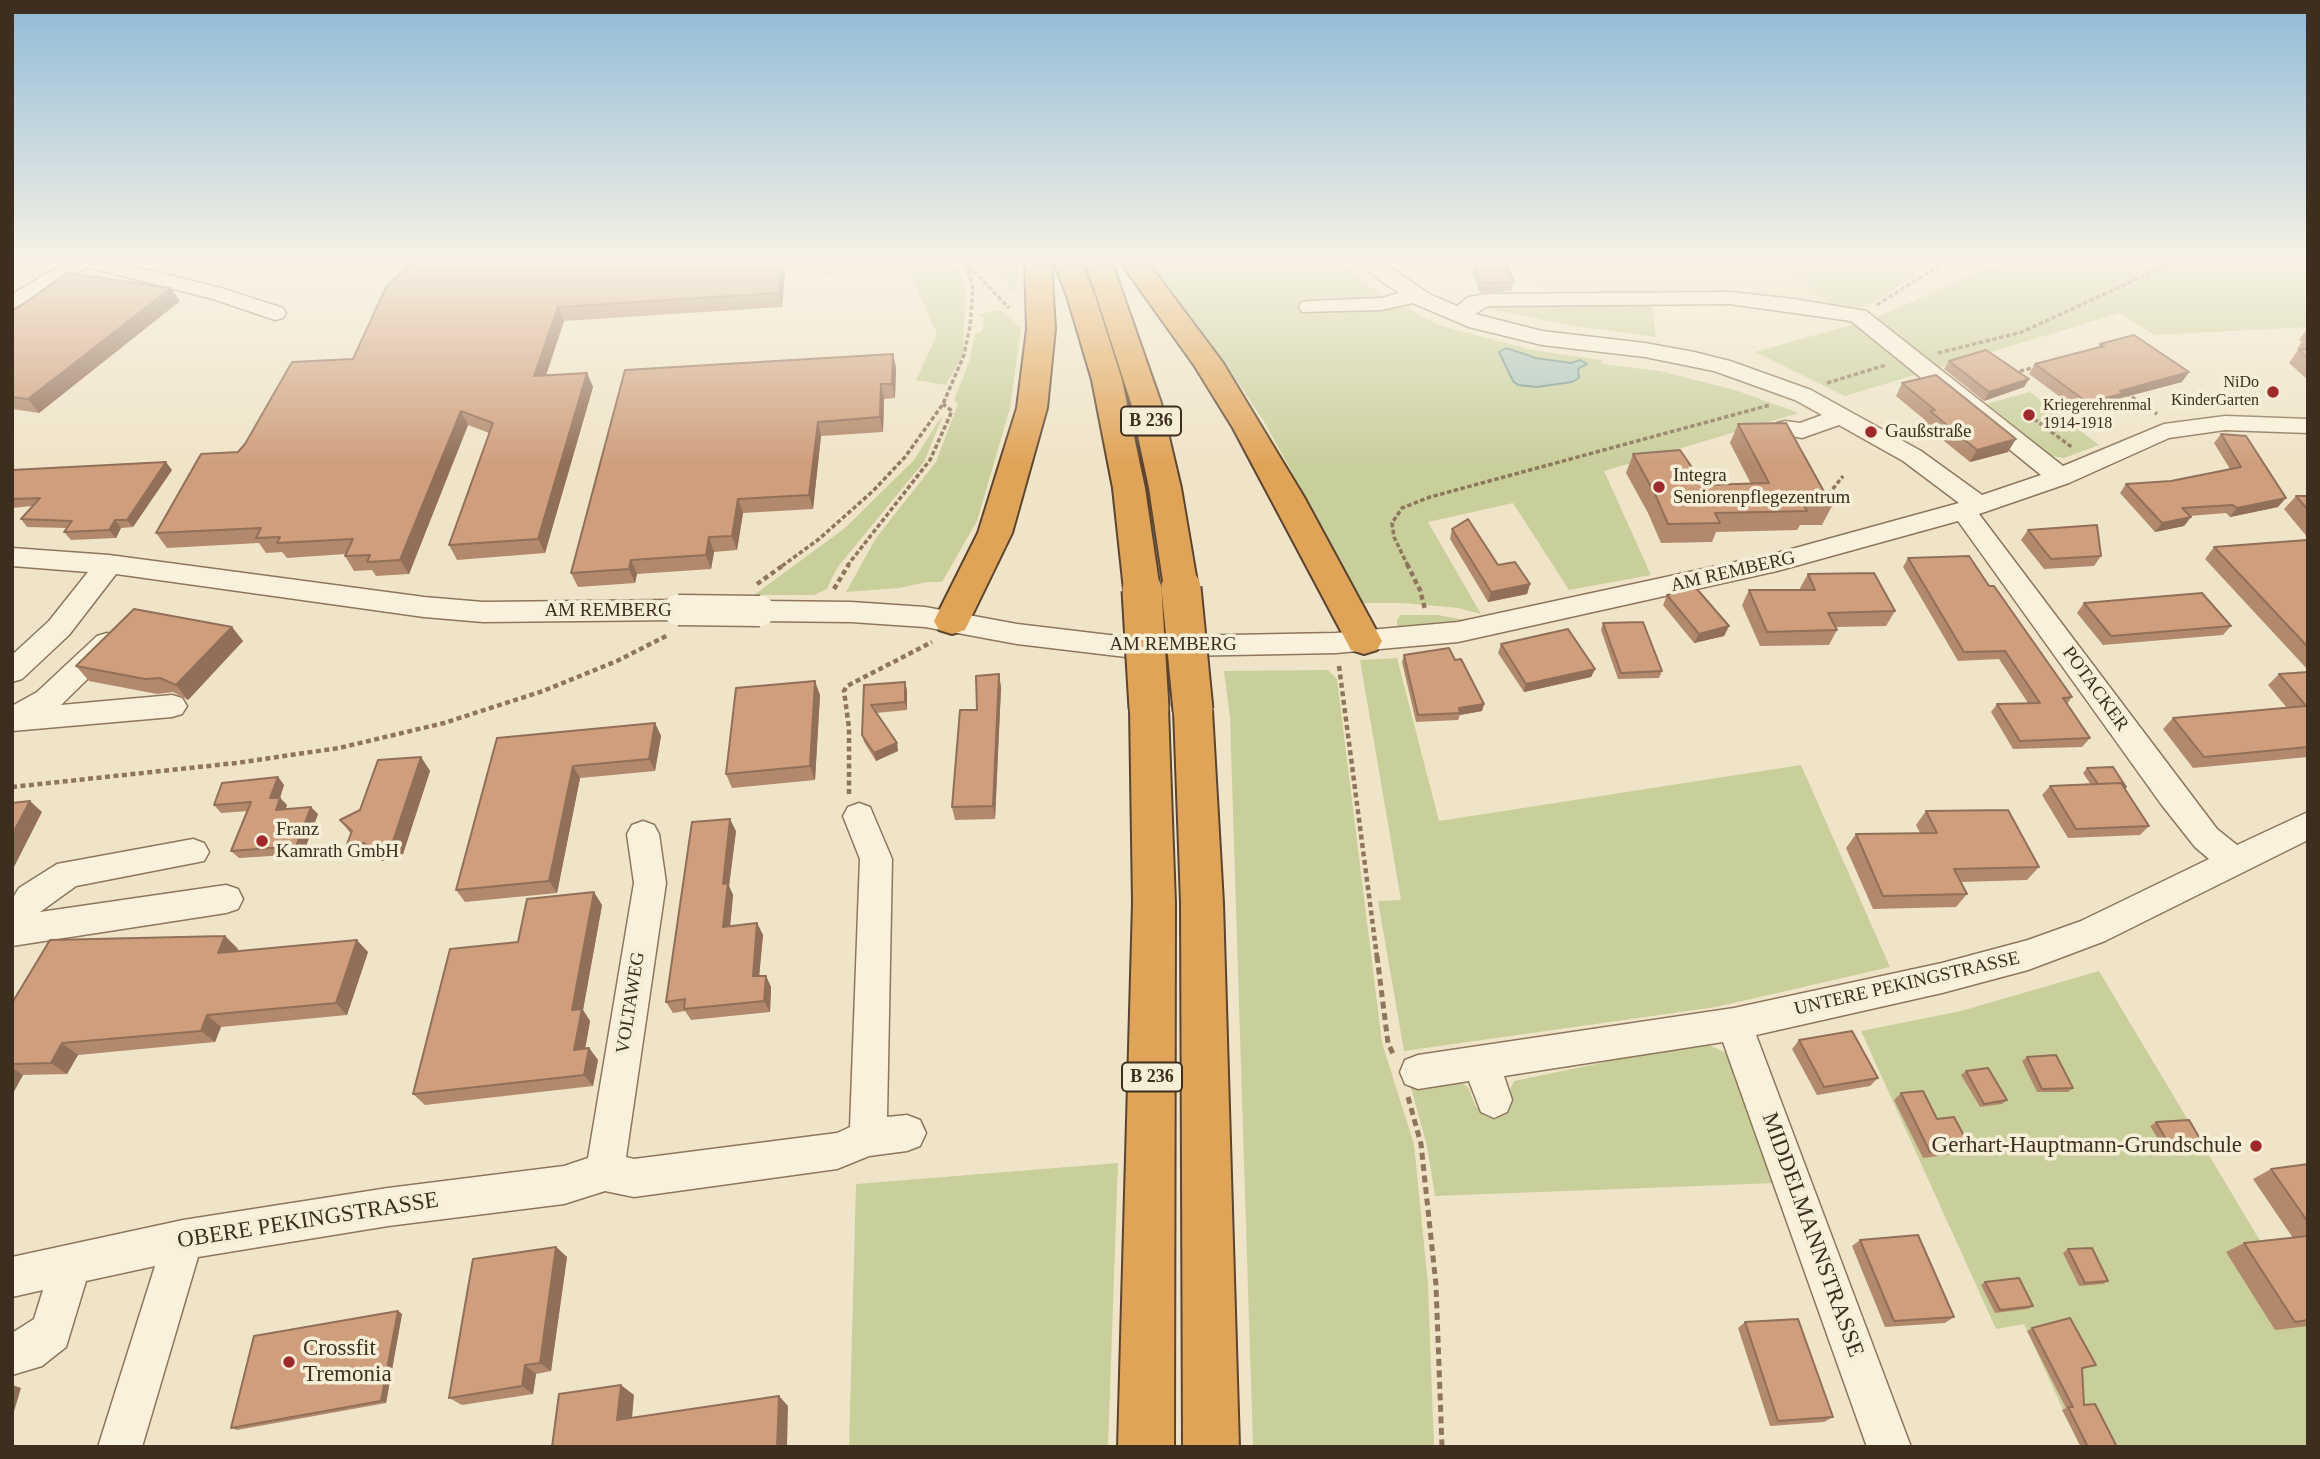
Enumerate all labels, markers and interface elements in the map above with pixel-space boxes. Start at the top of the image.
place label: NiDo KinderGarten [2171,373,2259,411]
marker: NiDo KinderGarten [2265,384,2281,400]
place label: Kriegerehrenmal 1914-1918 [2043,396,2151,434]
road number: B 236 [1121,407,1181,436]
marker: Kriegerehrenmal 1914-1918 [2021,407,2037,423]
place label: Gaußstraße [1885,421,1972,443]
marker: Gaußstraße [1863,424,1879,440]
place label: Integra Seniorenpflegezentrum [1673,465,1850,509]
marker: Integra Seniorenpflegezentrum [1651,479,1667,495]
street label: AM REMBERG [1668,547,1798,597]
street label: AM REMBERG [544,600,672,622]
street label: AM REMBERG [1109,634,1237,656]
street label: POTACKER [2057,642,2133,736]
place label: Franz Kamrath GmbH [276,819,399,863]
marker: Franz Kamrath GmbH [254,833,270,849]
street label: UNTERE PEKINGSTRASSE [1792,947,2022,1021]
street label: VOLTAWEG [612,950,650,1056]
road number: B 236 [1122,1062,1182,1092]
street label: MIDDELMANNSTRASSE [1755,1109,1869,1361]
place label: Gerhart-Hauptmann-Grundschule [1932,1132,2242,1160]
marker: Gerhart-Hauptmann-Grundschule [2248,1138,2264,1154]
street label: OBERE PEKINGSTRASSE [176,1187,440,1255]
place label: Crossfit Tremonia [303,1335,392,1389]
marker: Crossfit Tremonia [281,1354,297,1370]

